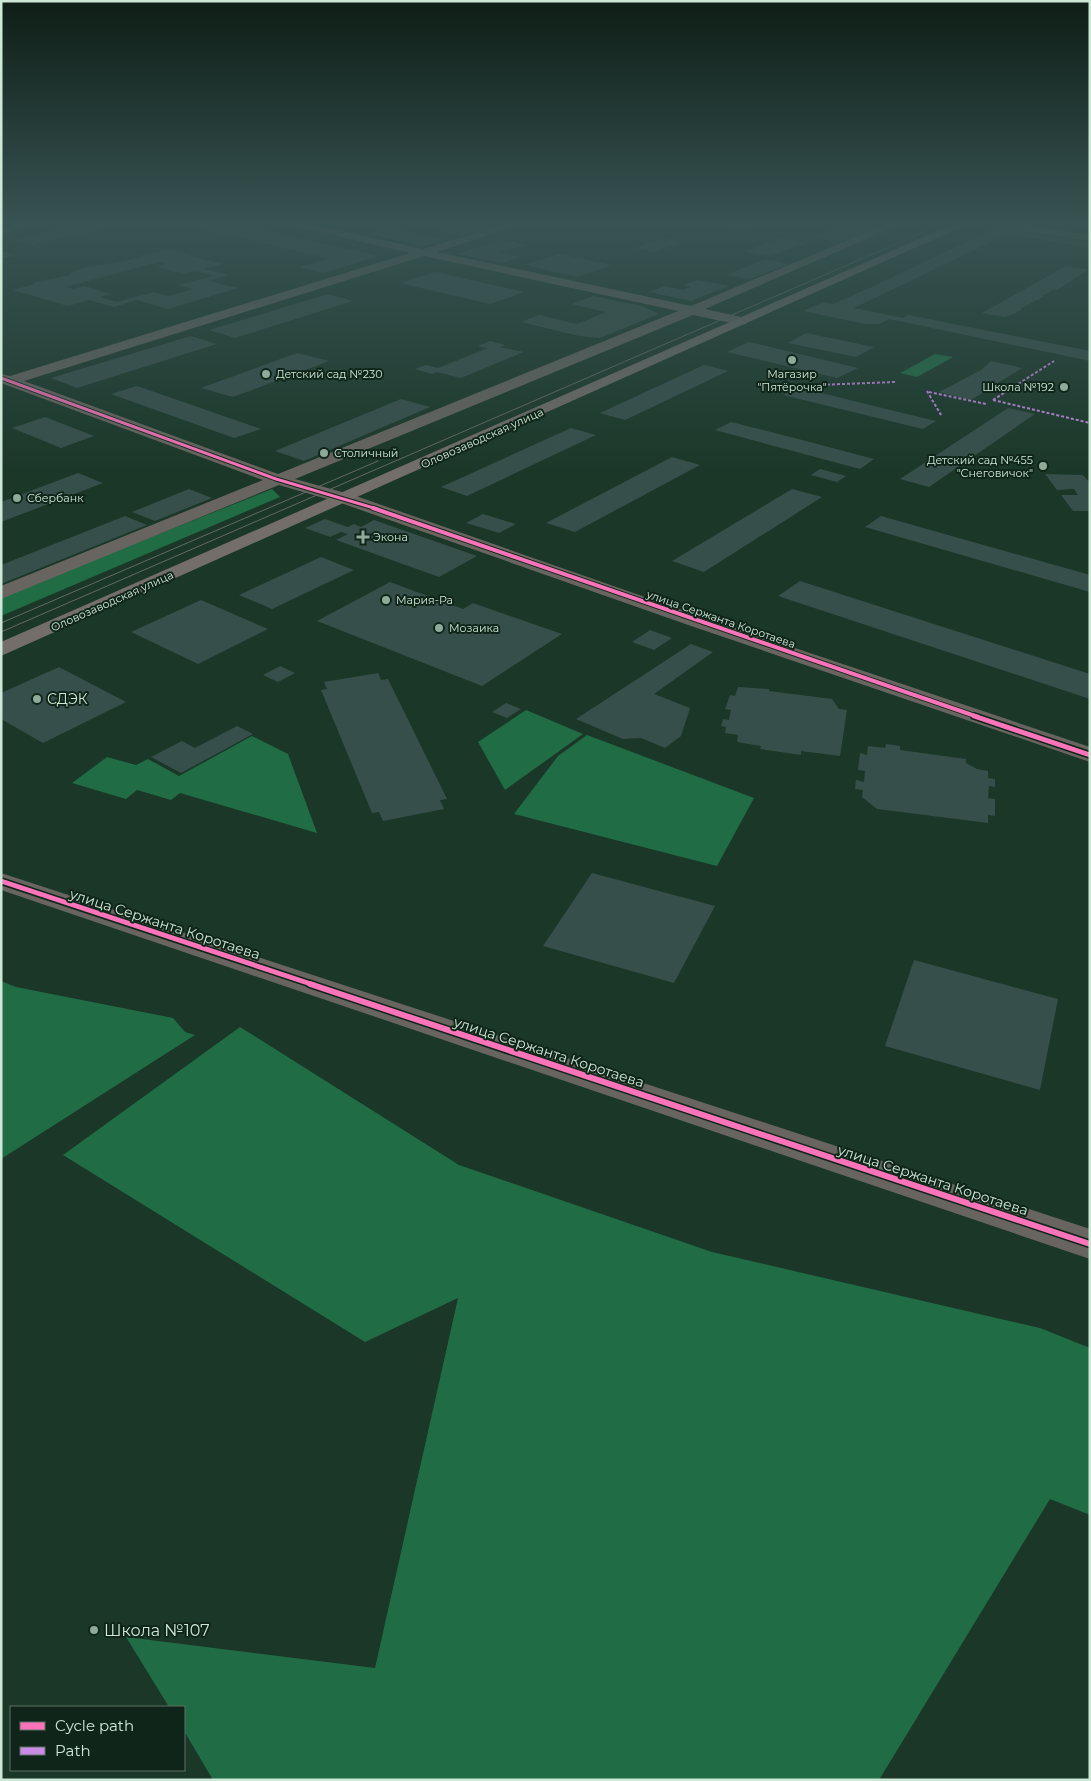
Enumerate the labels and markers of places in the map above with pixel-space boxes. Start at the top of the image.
marker: Магазир "Пятёрочка" [786,354,798,366]
place label: Детский сад №230 [276,367,382,381]
place label: Магазир "Пятёрочка" [757,367,827,394]
marker: Детский сад №230 [260,368,272,380]
place label: Школа №192 [982,380,1054,394]
marker: Школа №192 [1058,381,1070,393]
place label: Столичный [334,446,398,460]
marker: Столичный [318,447,330,459]
place label: Детский сад №455 "Снеговичок" [927,453,1033,480]
marker: Детский сад №455 "Снеговичок" [1037,460,1049,472]
place label: Сбербанк [27,491,84,505]
marker: Сбербанк [11,492,23,504]
place label: Экона [373,530,408,544]
marker: Экона [357,531,369,543]
place label: Мария-Ра [396,593,453,607]
marker: Мария-Ра [380,594,392,606]
place label: Мозаика [449,621,499,635]
marker: Мозаика [433,622,445,634]
place label: СДЭК [47,690,88,708]
marker: СДЭК [31,693,43,705]
place label: Школа №107 [104,1621,210,1640]
marker: Школа №107 [88,1624,100,1636]

